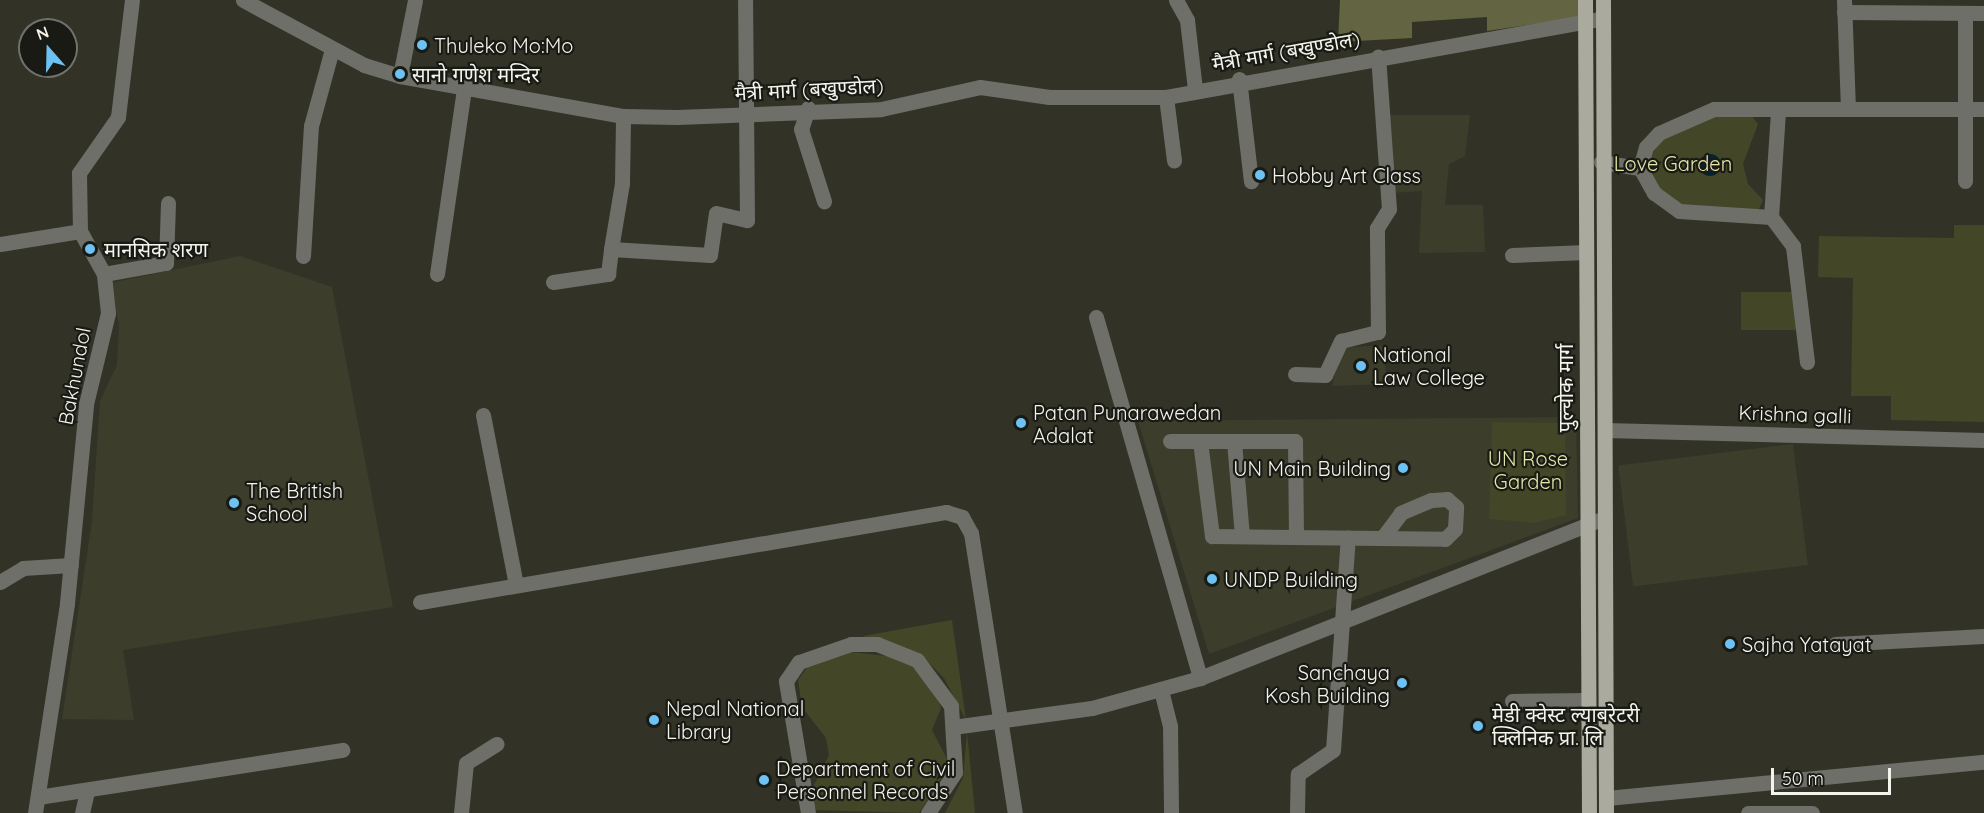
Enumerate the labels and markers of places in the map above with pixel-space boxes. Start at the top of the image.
place label: Thuleko Mo:Mo [434,33,573,57]
marker: Thuleko Mo:Mo [415,38,429,52]
place label: सानो गणेश मन्दिर [412,62,539,86]
marker: सानो गणेश मन्दिर [393,67,407,81]
place label: Hobby Art Class [1272,163,1421,187]
marker: Hobby Art Class [1253,168,1267,182]
place label: मानसिक शरण [104,237,208,261]
marker: मानसिक शरण [81,240,99,258]
place label: National Law College [1373,342,1485,389]
marker: National Law College [1354,359,1368,373]
place label: Patan Punarawedan Adalat [1033,400,1221,447]
marker: Patan Punarawedan Adalat [1014,416,1028,430]
place label: UN Main Building [1233,456,1391,480]
marker: UN Main Building [1396,461,1410,475]
place label: The British School [246,479,343,526]
marker: The British School [227,496,241,510]
place label: UNDP Building [1224,567,1358,591]
marker: UNDP Building [1205,572,1219,586]
place label: Sajha Yatayat [1742,632,1872,656]
marker: Sajha Yatayat [1723,637,1737,651]
place label: Sanchaya Kosh Building [1265,660,1390,707]
marker: Sanchaya Kosh Building [1395,676,1409,690]
place label: Nepal National Library [666,696,804,743]
place label: मेडी क्वेस्ट ल्याबरेटरी क्लिनिक प्रा. लि [1492,702,1640,749]
marker: Nepal National Library [647,713,661,727]
marker: मेडी क्वेस्ट ल्याबरेटरी क्लिनिक प्रा. लि [1469,717,1487,735]
place label: Department of Civil Personnel Records [776,756,955,803]
marker: Department of Civil Personnel Records [757,773,771,787]

